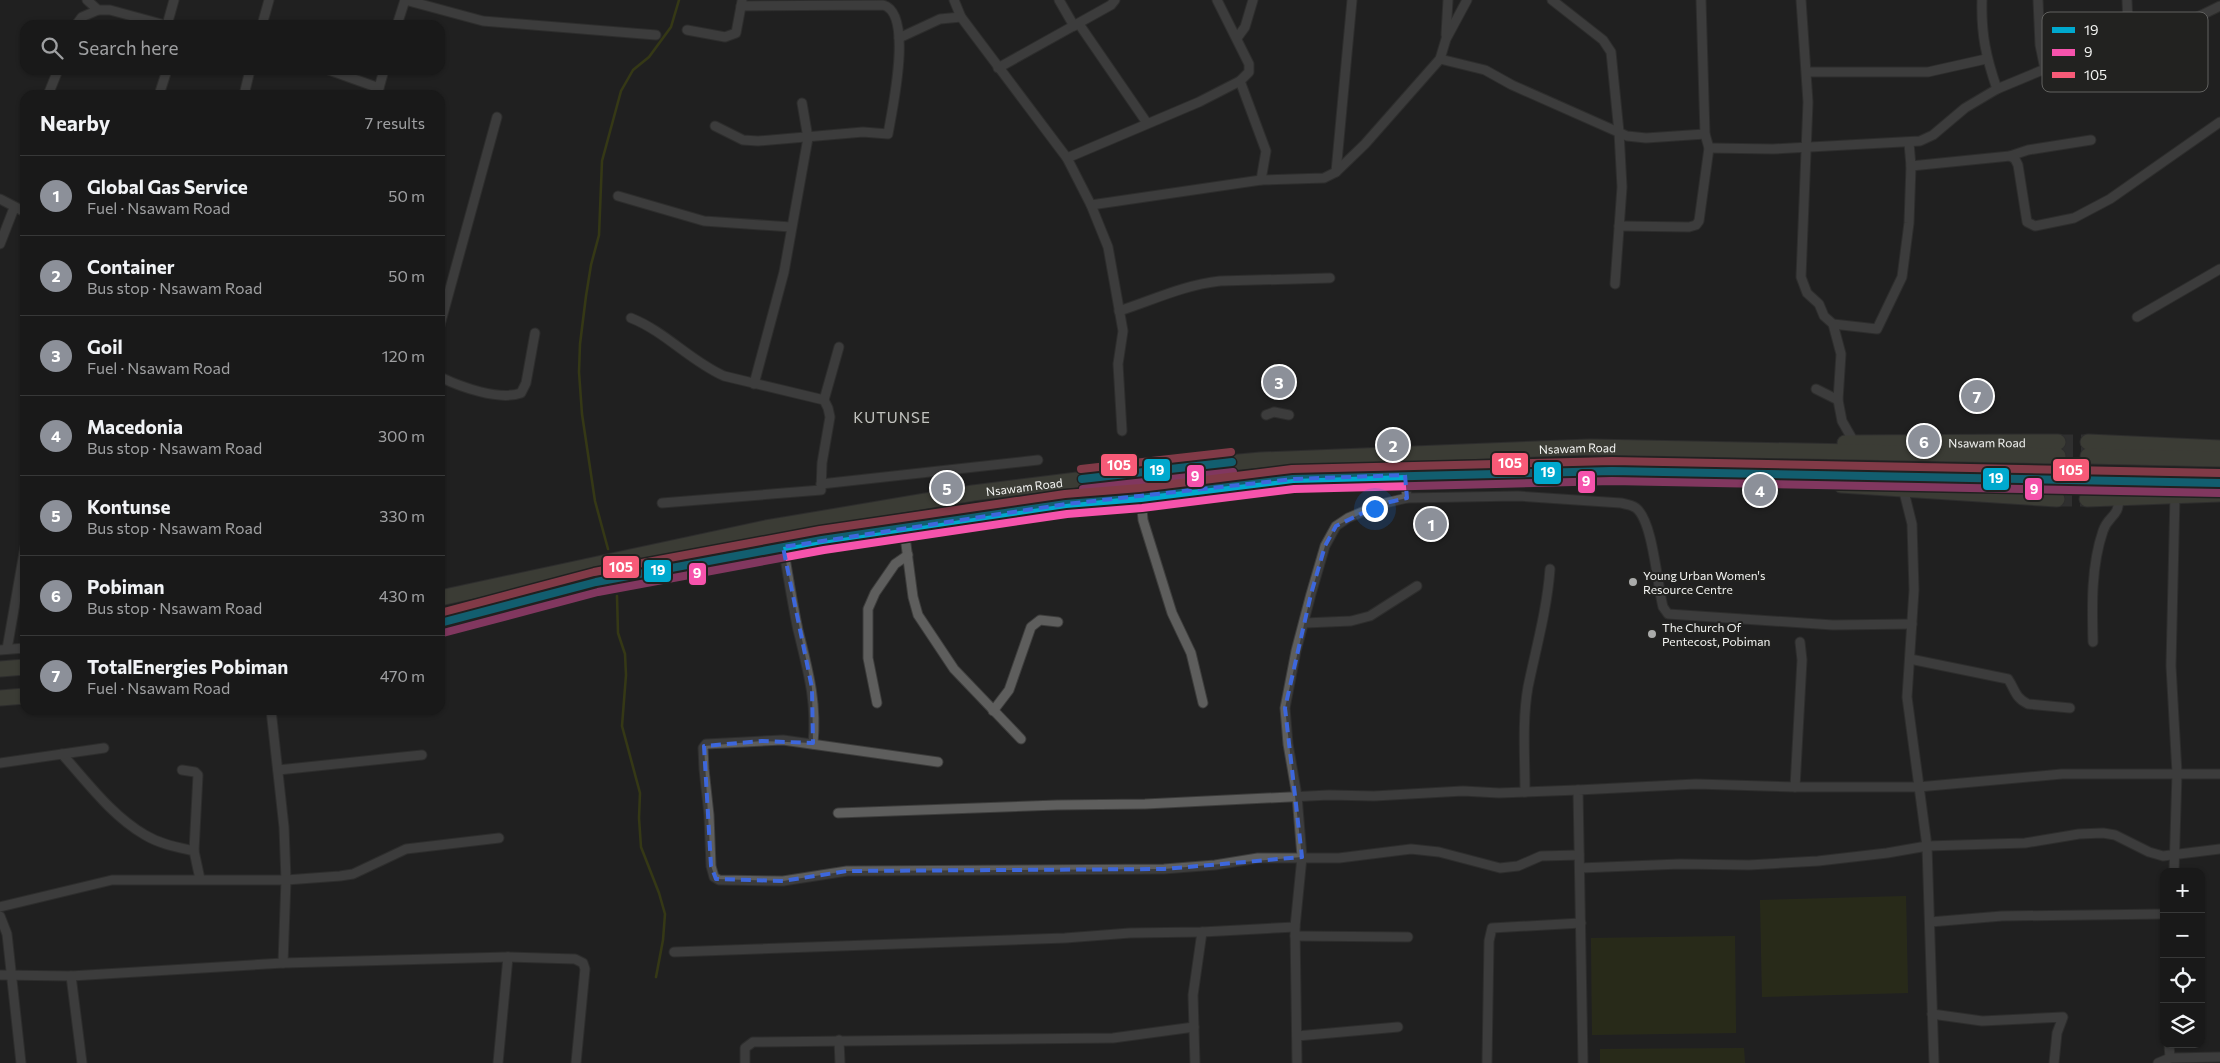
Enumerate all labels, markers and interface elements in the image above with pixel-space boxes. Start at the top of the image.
legend [2042,12,2208,92]
search box [20,20,445,75]
text: 19 [2084,21,2098,38]
icon: search [38,34,66,62]
text: Search here [78,36,178,59]
text: 9 [2084,43,2093,60]
text: 105 [2084,66,2107,83]
text: Nearby [40,110,110,135]
text: 7 results [365,113,425,132]
text: Global Gas Service [87,175,248,198]
text: 1 [52,186,60,205]
text: 50 m [388,186,425,205]
text: Fuel · Nsawam Road [87,198,230,217]
text: Container [87,255,175,278]
text: 2 [51,266,61,285]
text: 50 m [388,266,425,285]
text: Bus stop · Nsawam Road [87,278,262,297]
text: Goil [87,335,123,358]
text: 3 [51,346,61,365]
text: 120 m [382,346,425,365]
text: Fuel · Nsawam Road [87,358,230,377]
pin: 3 [1263,363,1295,401]
pin: 7 [1961,377,1993,415]
district label: KUTUNSE [853,408,931,426]
text: Macedonia [87,415,183,438]
pin: 6 [1908,422,1940,460]
text: 4 [51,426,61,445]
text: 300 m [378,426,425,445]
pin: 2 [1377,426,1409,464]
street label: Nsawam Road [1948,435,2026,450]
text: Bus stop · Nsawam Road [87,438,262,457]
street label: Nsawam Road [1539,440,1616,456]
line badge: 105 [1491,452,1529,476]
line badge: 105 [1100,453,1138,477]
text: 105 [1498,454,1522,471]
text: 105 [1107,456,1131,473]
line badge: 19 [1143,458,1171,482]
line badge: 105 [2052,458,2090,482]
text: 19 [1150,461,1165,478]
line badge: 19 [1533,461,1562,485]
text: 105 [2059,461,2083,478]
text: 19 [1541,463,1556,480]
line badge: 9 [1186,464,1205,488]
text: 9 [1191,467,1200,484]
line badge: 19 [1982,467,2010,491]
pin: 5 [931,469,963,507]
text: 19 [1989,469,2004,486]
line badge: 9 [1577,470,1596,494]
pin: 4 [1744,471,1776,509]
text: 9 [1582,472,1591,489]
street label: Nsawam Road [985,475,1064,498]
line badge: 9 [2024,477,2043,501]
text: 9 [2030,480,2039,497]
text: Kontunse [87,495,171,518]
your location [1362,496,1388,522]
pin: 1 [1415,505,1447,543]
text: 5 [51,506,61,525]
text: 330 m [379,506,425,525]
text: Bus stop · Nsawam Road [87,518,262,537]
line badge: 105 [602,555,640,579]
text: 105 [609,558,633,575]
line badge: 19 [643,559,672,583]
text: 19 [651,561,666,578]
line badge: 9 [688,562,707,586]
text: 9 [693,564,702,581]
place label: Young Urban Women's Resource Centre [1643,568,1766,596]
text: Pobiman [87,575,165,598]
marker: Young Urban Women's Resource Centre [1627,576,1639,588]
text: 6 [51,586,61,605]
text: 430 m [379,586,425,605]
text: Bus stop · Nsawam Road [87,598,262,617]
place label: The Church Of Pentecost, Pobiman [1662,620,1770,648]
marker: The Church Of Pentecost, Pobiman [1646,628,1658,640]
text: TotalEnergies Pobiman [87,655,288,678]
text: 7 [52,666,60,685]
text: 470 m [380,666,425,685]
text: Fuel · Nsawam Road [87,678,230,697]
map controls [2160,868,2205,1048]
button: + [2160,868,2205,913]
button: − [2160,913,2205,958]
button: locate [2160,958,2205,1003]
button: layers [2160,1003,2205,1048]

